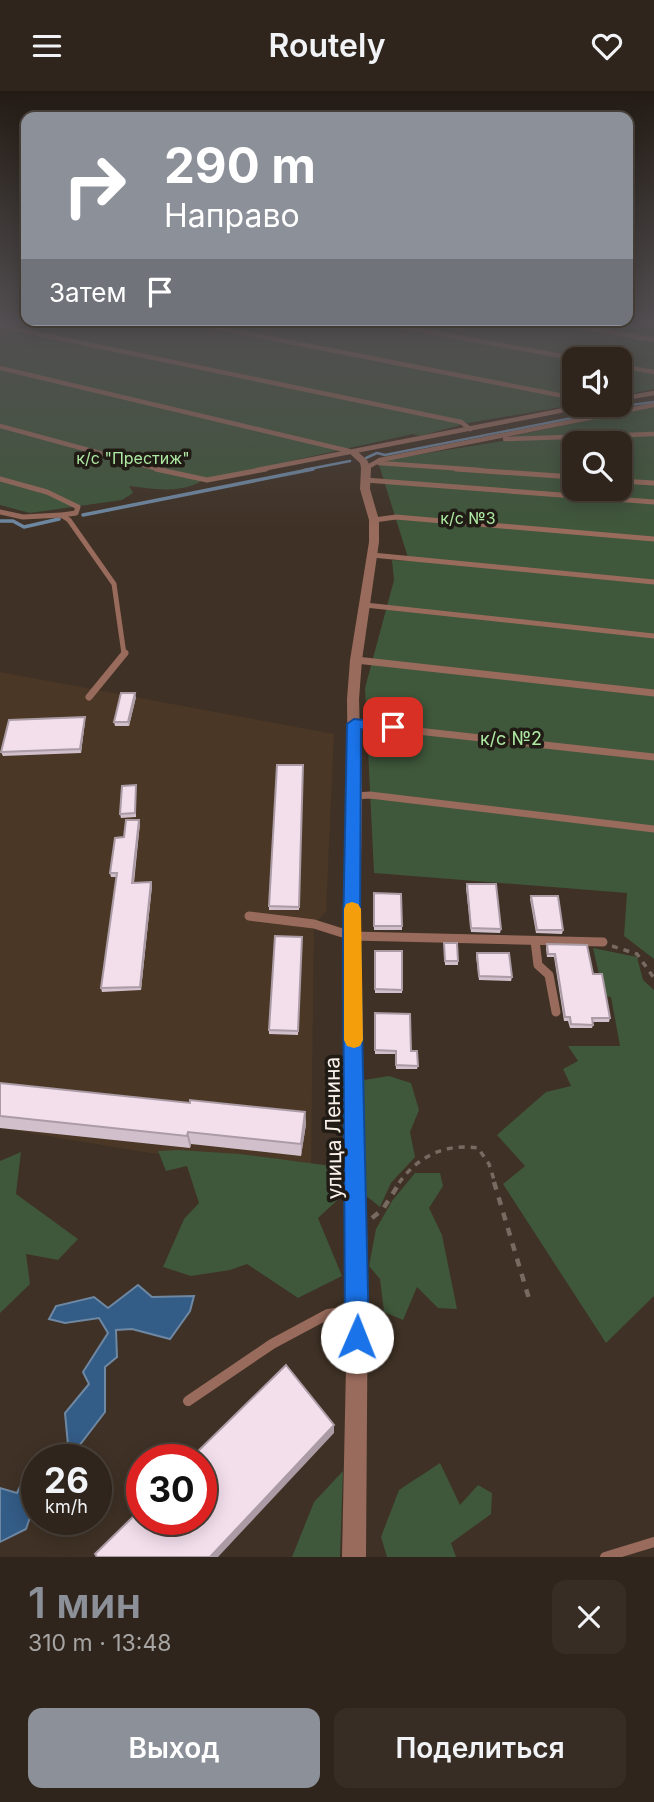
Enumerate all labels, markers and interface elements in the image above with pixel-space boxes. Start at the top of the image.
text: Routely [269,26,385,65]
icon: menu [28,27,66,65]
icon: heart [588,27,626,65]
text: 290 m [164,136,316,195]
icon: right [49,140,140,231]
text: Направо [164,196,300,235]
icon: arrive [141,273,179,311]
text: Затем [49,277,127,308]
map controls [562,347,632,501]
button: sound [562,347,632,417]
button: search [562,431,632,501]
park label: к/с "Престиж" [76,448,190,468]
park label: к/с №3 [440,508,496,528]
pin [363,697,423,757]
icon: arrive [374,708,412,746]
park label: к/с №2 [480,728,542,749]
street label: улица Ленина [319,1056,347,1200]
position arrow [320,1300,394,1374]
speed limit sign: 30 [126,1444,217,1535]
text: 26 [44,1459,89,1501]
text: km/h [45,1496,88,1517]
text: 1 мин [28,1577,141,1628]
button: close [552,1580,626,1654]
text: 310 m · 13:48 [28,1629,172,1657]
button: Выход [28,1708,320,1788]
button: Поделиться [334,1708,626,1788]

